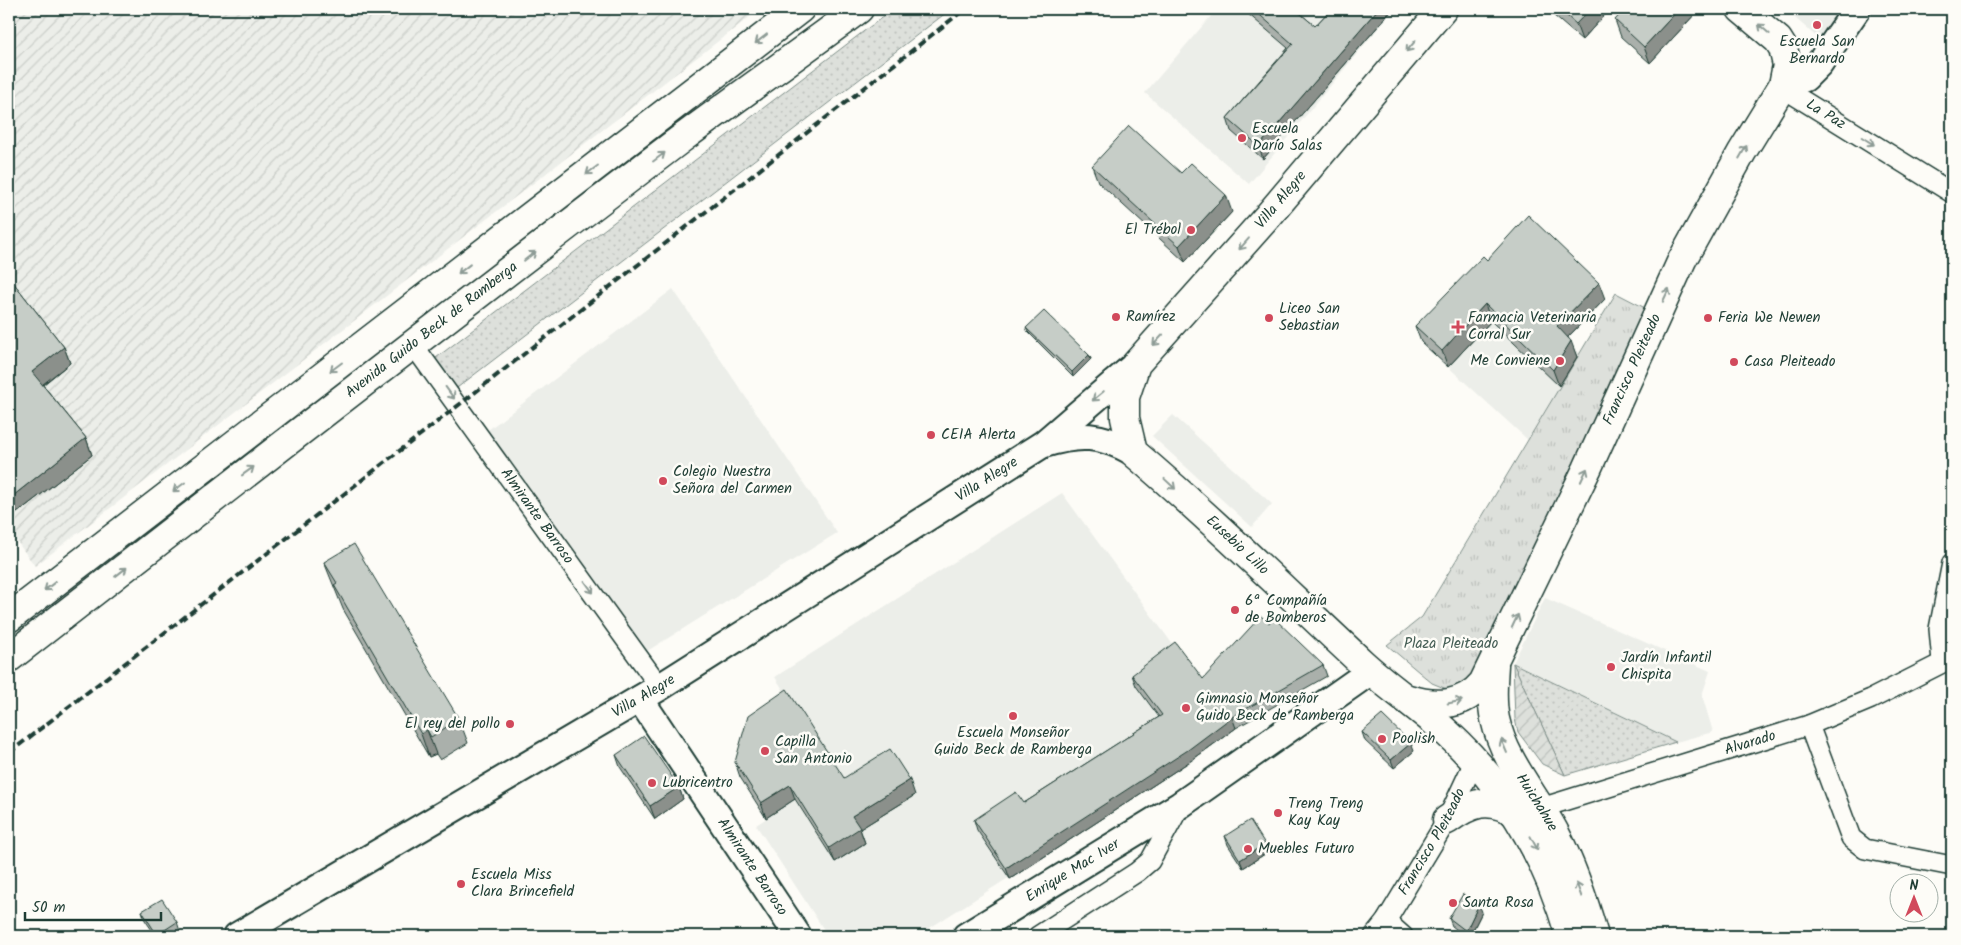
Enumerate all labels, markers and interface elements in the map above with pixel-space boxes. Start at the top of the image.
marker: Escuela San Bernardo [1811,19,1823,31]
one-way arrow [1758,23,1771,34]
place label: Escuela San Bernardo [1779,30,1855,71]
one-way arrow [755,33,768,44]
one-way arrow [1406,39,1417,52]
street label: La Paz [1801,93,1851,136]
place label: Escuela Darío Salas [1252,117,1323,158]
marker: Escuela Darío Salas [1236,132,1248,144]
one-way arrow [1860,136,1874,146]
one-way arrow [1738,145,1748,159]
one-way arrow [652,151,665,162]
one-way arrow [586,165,599,176]
street label: Villa Alegre [1249,165,1313,235]
place label: El Trébol [1125,218,1181,242]
marker: El Trébol [1185,224,1197,236]
one-way arrow [1238,237,1249,250]
one-way arrow [523,250,536,261]
street label: Avenida Guido Beck de Ramberga [340,256,523,404]
one-way arrow [458,263,471,274]
one-way arrow [1662,288,1672,303]
place label: Liceo San Sebastian [1279,297,1340,338]
place label: Ramírez [1126,305,1176,329]
place label: Farmacia Veterinaria Corral Sur [1468,306,1597,347]
place label: Feria We Newen [1718,306,1820,330]
street label: Francisco Pleiteado [1596,310,1668,429]
marker: Ramírez [1110,311,1122,323]
marker: Liceo San Sebastian [1263,312,1275,324]
marker: Feria We Newen [1702,312,1714,324]
marker: Farmacia Veterinaria Corral Sur [1452,321,1464,333]
one-way arrow [1152,334,1164,347]
place label: Me Conviene [1470,349,1550,373]
place label: Casa Pleiteado [1744,350,1836,374]
marker: Me Conviene [1554,355,1566,367]
marker: Casa Pleiteado [1728,356,1740,368]
one-way arrow [330,361,343,372]
one-way arrow [444,386,455,399]
one-way arrow [1092,390,1105,402]
place label: CEIA Alerta [941,423,1016,447]
marker: CEIA Alerta [925,429,937,441]
street label: Villa Alegre [951,450,1023,509]
place label: Colegio Nuestra Señora del Carmen [673,460,792,501]
street label: Almirante Barroso [494,463,580,570]
one-way arrow [241,466,255,476]
one-way arrow [1580,468,1590,483]
marker: Colegio Nuestra Señora del Carmen [657,475,669,487]
one-way arrow [1163,478,1176,490]
one-way arrow [173,482,186,493]
street label: Eusebio Lillo [1200,510,1275,581]
one-way arrow [114,567,128,577]
one-way arrow [584,580,594,594]
one-way arrow [44,581,57,592]
place label: 6ª Compañía de Bomberos [1245,589,1327,630]
marker: 6ª Compañía de Bomberos [1229,604,1241,616]
one-way arrow [1510,614,1520,629]
park label: Plaza Pleiteado [1404,632,1498,656]
place label: Jardín Infantil Chispita [1621,646,1712,687]
marker: Jardín Infantil Chispita [1605,661,1617,673]
street label: Villa Alegre [607,668,680,725]
place label: Gimnasio Monseñor Guido Beck de Ramberga [1196,687,1354,728]
one-way arrow [1446,697,1462,706]
marker: Gimnasio Monseñor Guido Beck de Ramberga [1180,702,1192,714]
marker: Escuela Monseñor Guido Beck de Ramberga [1007,710,1019,722]
place label: El rey del pollo [405,712,500,736]
marker: El rey del pollo [504,718,516,730]
place label: Escuela Monseñor Guido Beck de Ramberga [934,721,1092,762]
street label: Alvarado [1722,724,1779,762]
place label: Poolish [1392,727,1435,751]
place label: Capilla San Antonio [775,730,852,771]
marker: Poolish [1376,733,1388,745]
one-way arrow [1499,739,1509,754]
marker: Capilla San Antonio [759,745,771,757]
street label: Huichahue [1509,769,1564,836]
place label: Lubricentro [662,771,733,795]
marker: Lubricentro [646,777,658,789]
street label: Francisco Pleiteado [1392,784,1472,900]
place label: Treng Treng Kay Kay [1288,792,1364,833]
marker: Treng Treng Kay Kay [1272,807,1284,819]
street label: Almirante Barroso [711,813,794,921]
street label: Enrique Mac Iver [1021,832,1125,909]
one-way arrow [1529,835,1539,850]
place label: Muebles Futuro [1258,837,1355,861]
marker: Muebles Futuro [1242,843,1254,855]
place label: Escuela Miss Clara Brincefield [471,863,575,904]
north arrow [1888,872,1938,922]
text: N [1910,875,1919,897]
marker: Escuela Miss Clara Brincefield [455,878,467,890]
one-way arrow [1574,883,1583,898]
scale bar [25,890,161,922]
place label: Santa Rosa [1463,891,1534,915]
text: 50 m [32,896,66,920]
marker: Santa Rosa [1447,897,1459,909]

